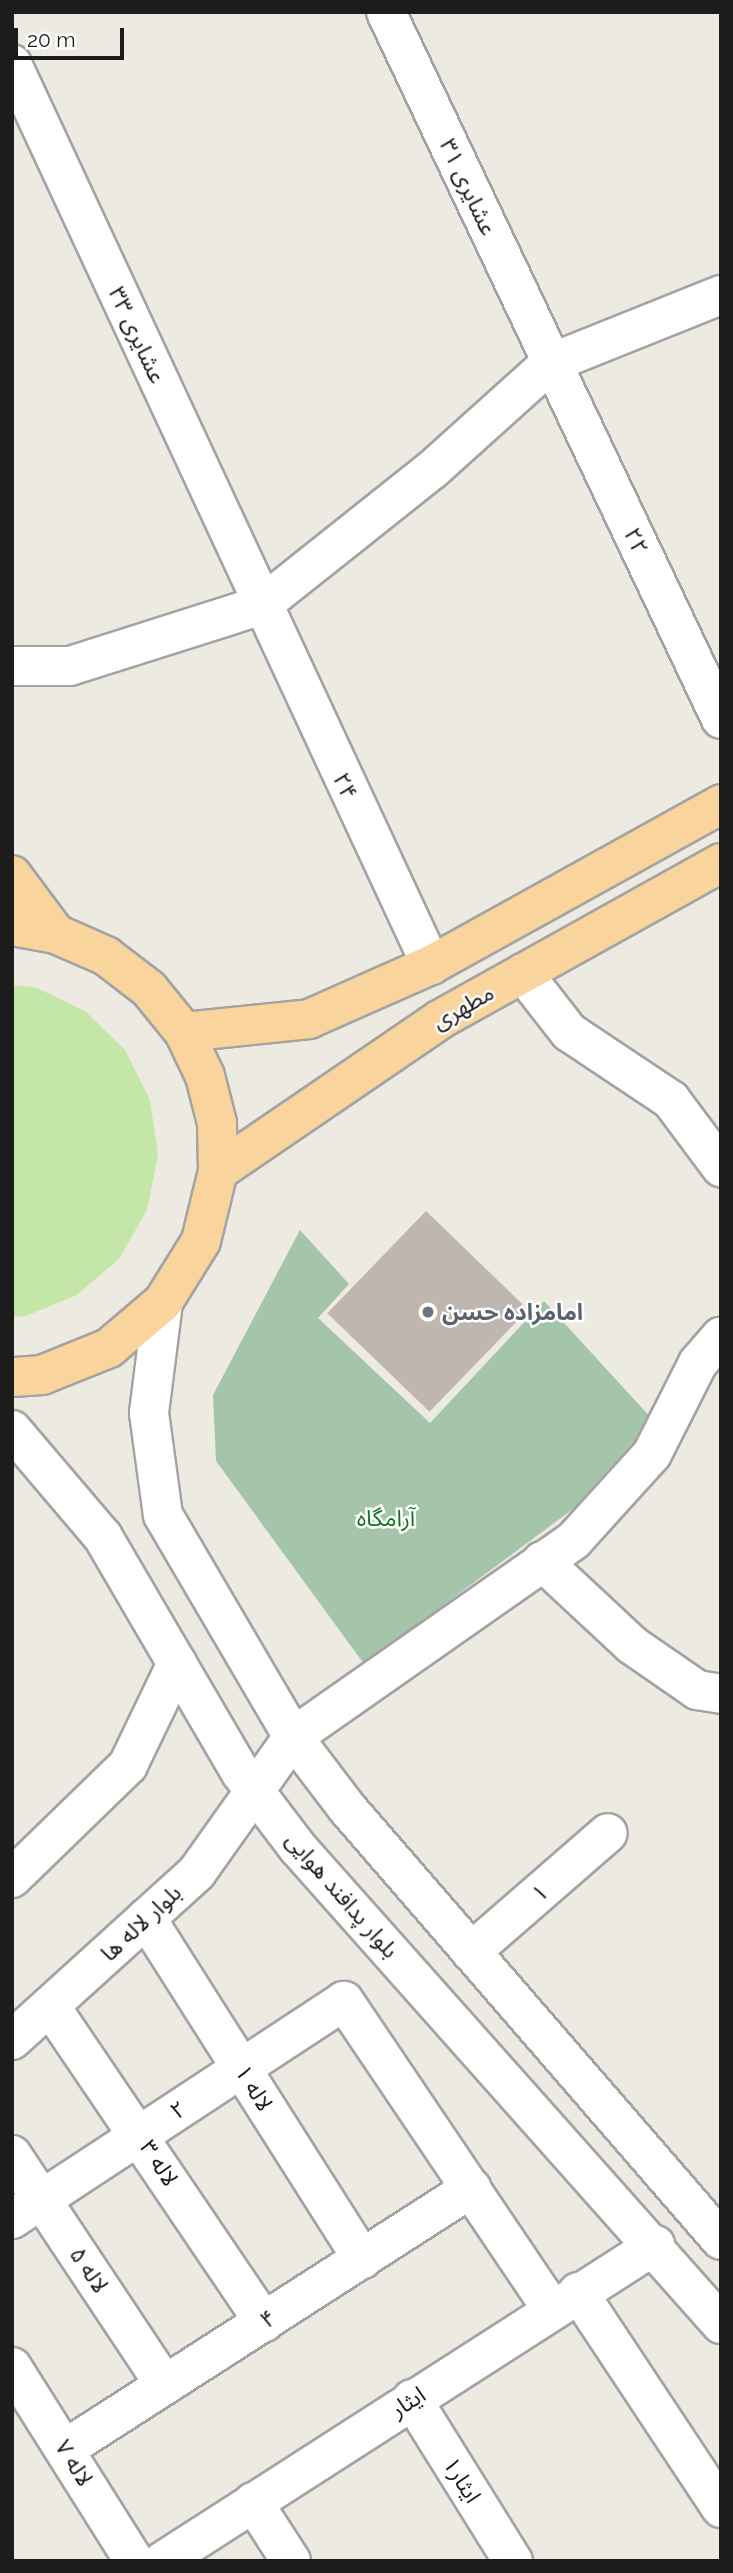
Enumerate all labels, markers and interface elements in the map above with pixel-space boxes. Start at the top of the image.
scale bar [18,14,128,58]
text: 20 m [27,27,75,52]
street label: عشایری ۳۱ [434,134,502,240]
street label: عشایری ۳۳ [103,282,171,388]
street label: ۲۲ [618,523,654,559]
street label: ۲۴ [327,768,363,804]
street label: مطهری [427,978,499,1036]
place label: امامزاده حسن [442,1298,583,1326]
marker: امامزاده حسن [420,1304,436,1320]
park label: آرامگاه [357,1504,415,1532]
street label: بلوار پدافند هوایی [280,1826,404,1964]
street label: ۱ [526,1878,554,1908]
street label: بلوار لاله ها [95,1879,187,1967]
street label: لاله ۱ [229,2060,279,2116]
street label: ۲ [165,2095,191,2125]
street label: لاله ۳ [134,2135,184,2191]
street label: لاله ۵ [64,2242,114,2298]
street label: ۴ [255,2304,281,2334]
street label: ایثار [385,2381,431,2423]
street label: لاله ۷ [49,2435,99,2491]
street label: ایثار۱ [437,2452,487,2508]

